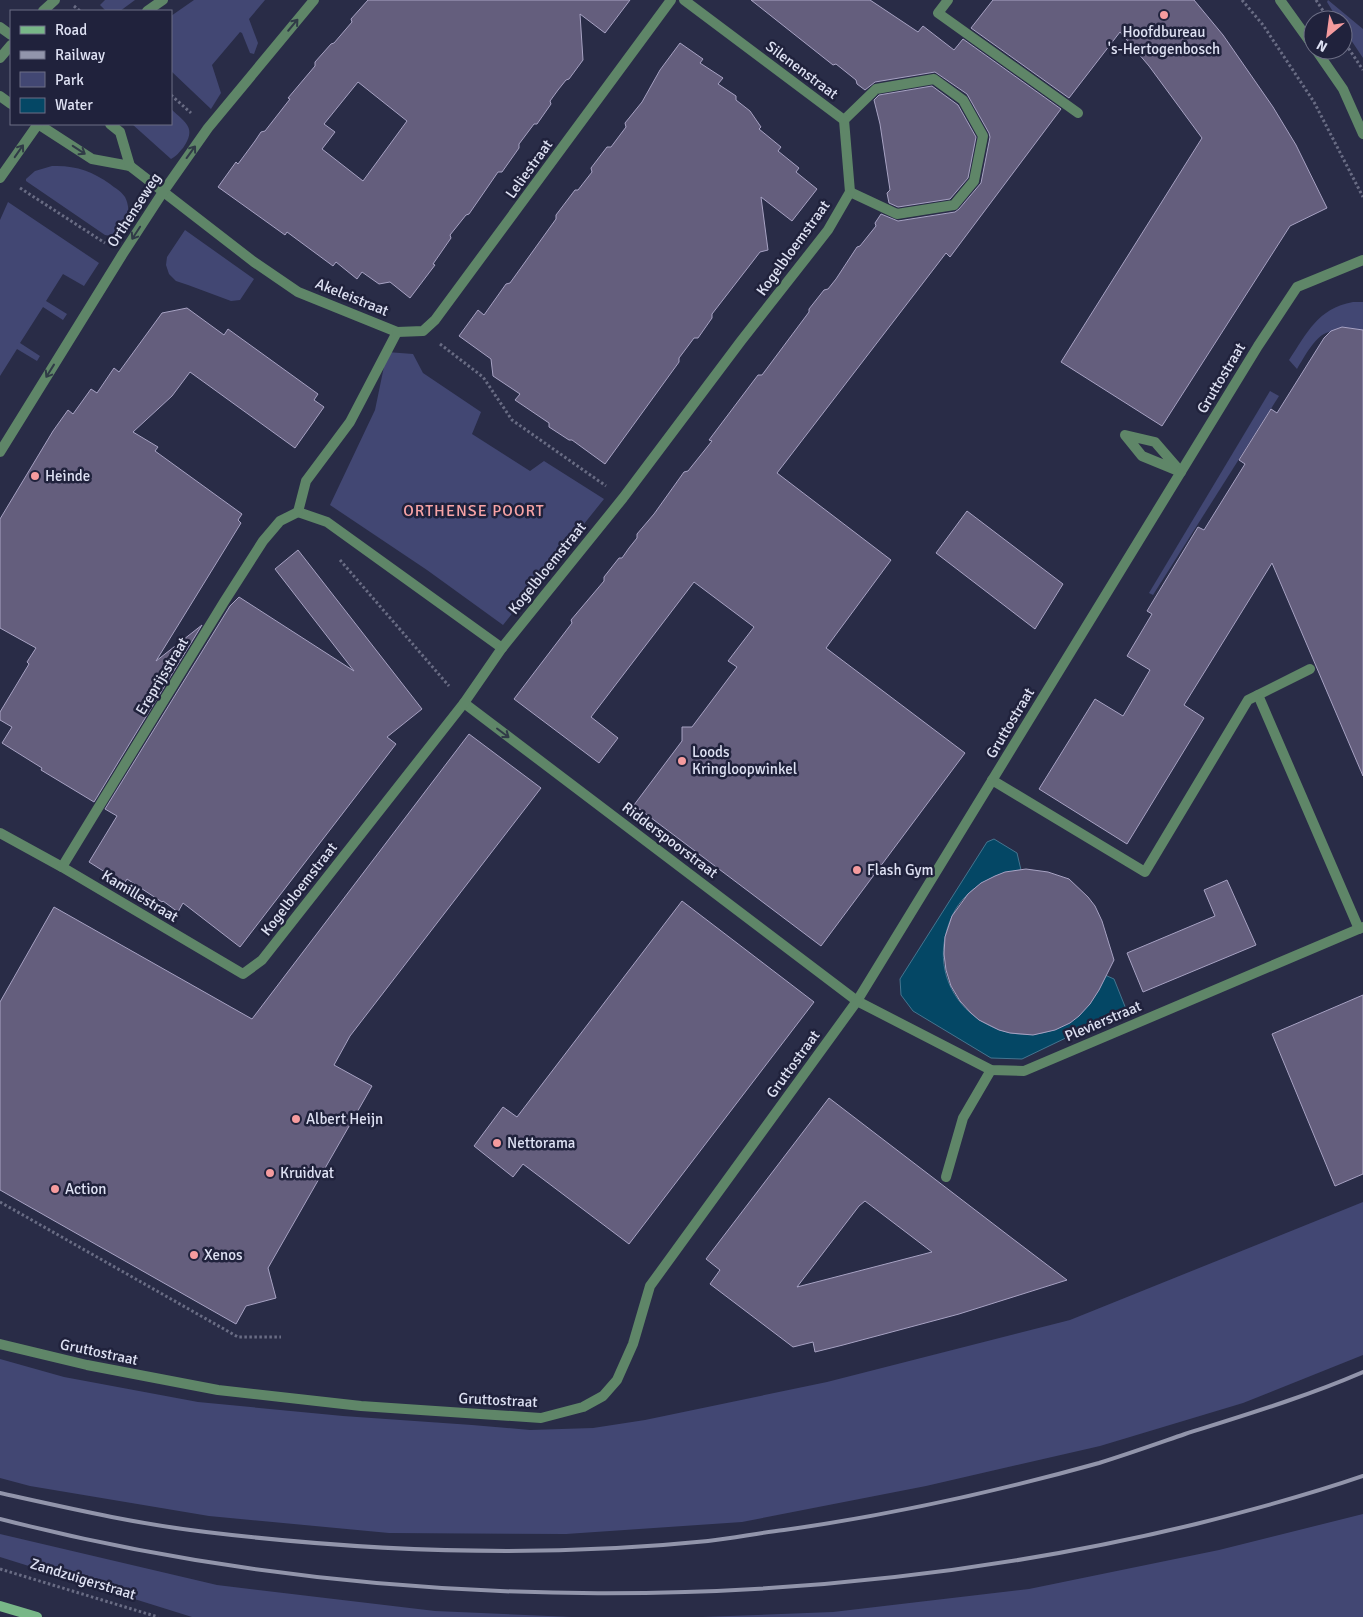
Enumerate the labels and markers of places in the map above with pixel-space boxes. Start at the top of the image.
marker: Hoofdbureau 's-Hertogenbosch [1158,9,1170,21]
place label: Hoofdbureau 's-Hertogenbosch [1108,23,1220,58]
place label: Heinde [45,467,90,485]
marker: Heinde [29,470,41,482]
place label: Loods Kringloopwinkel [692,743,797,778]
marker: Loods Kringloopwinkel [676,755,688,767]
place label: Flash Gym [867,861,933,879]
marker: Flash Gym [851,864,863,876]
place label: Albert Heijn [306,1110,383,1128]
marker: Albert Heijn [290,1113,302,1125]
place label: Nettorama [507,1134,575,1152]
marker: Nettorama [491,1137,503,1149]
place label: Kruidvat [280,1164,334,1182]
marker: Kruidvat [264,1167,276,1179]
place label: Action [65,1180,107,1198]
marker: Action [49,1183,61,1195]
place label: Xenos [204,1246,243,1264]
marker: Xenos [188,1249,200,1261]

